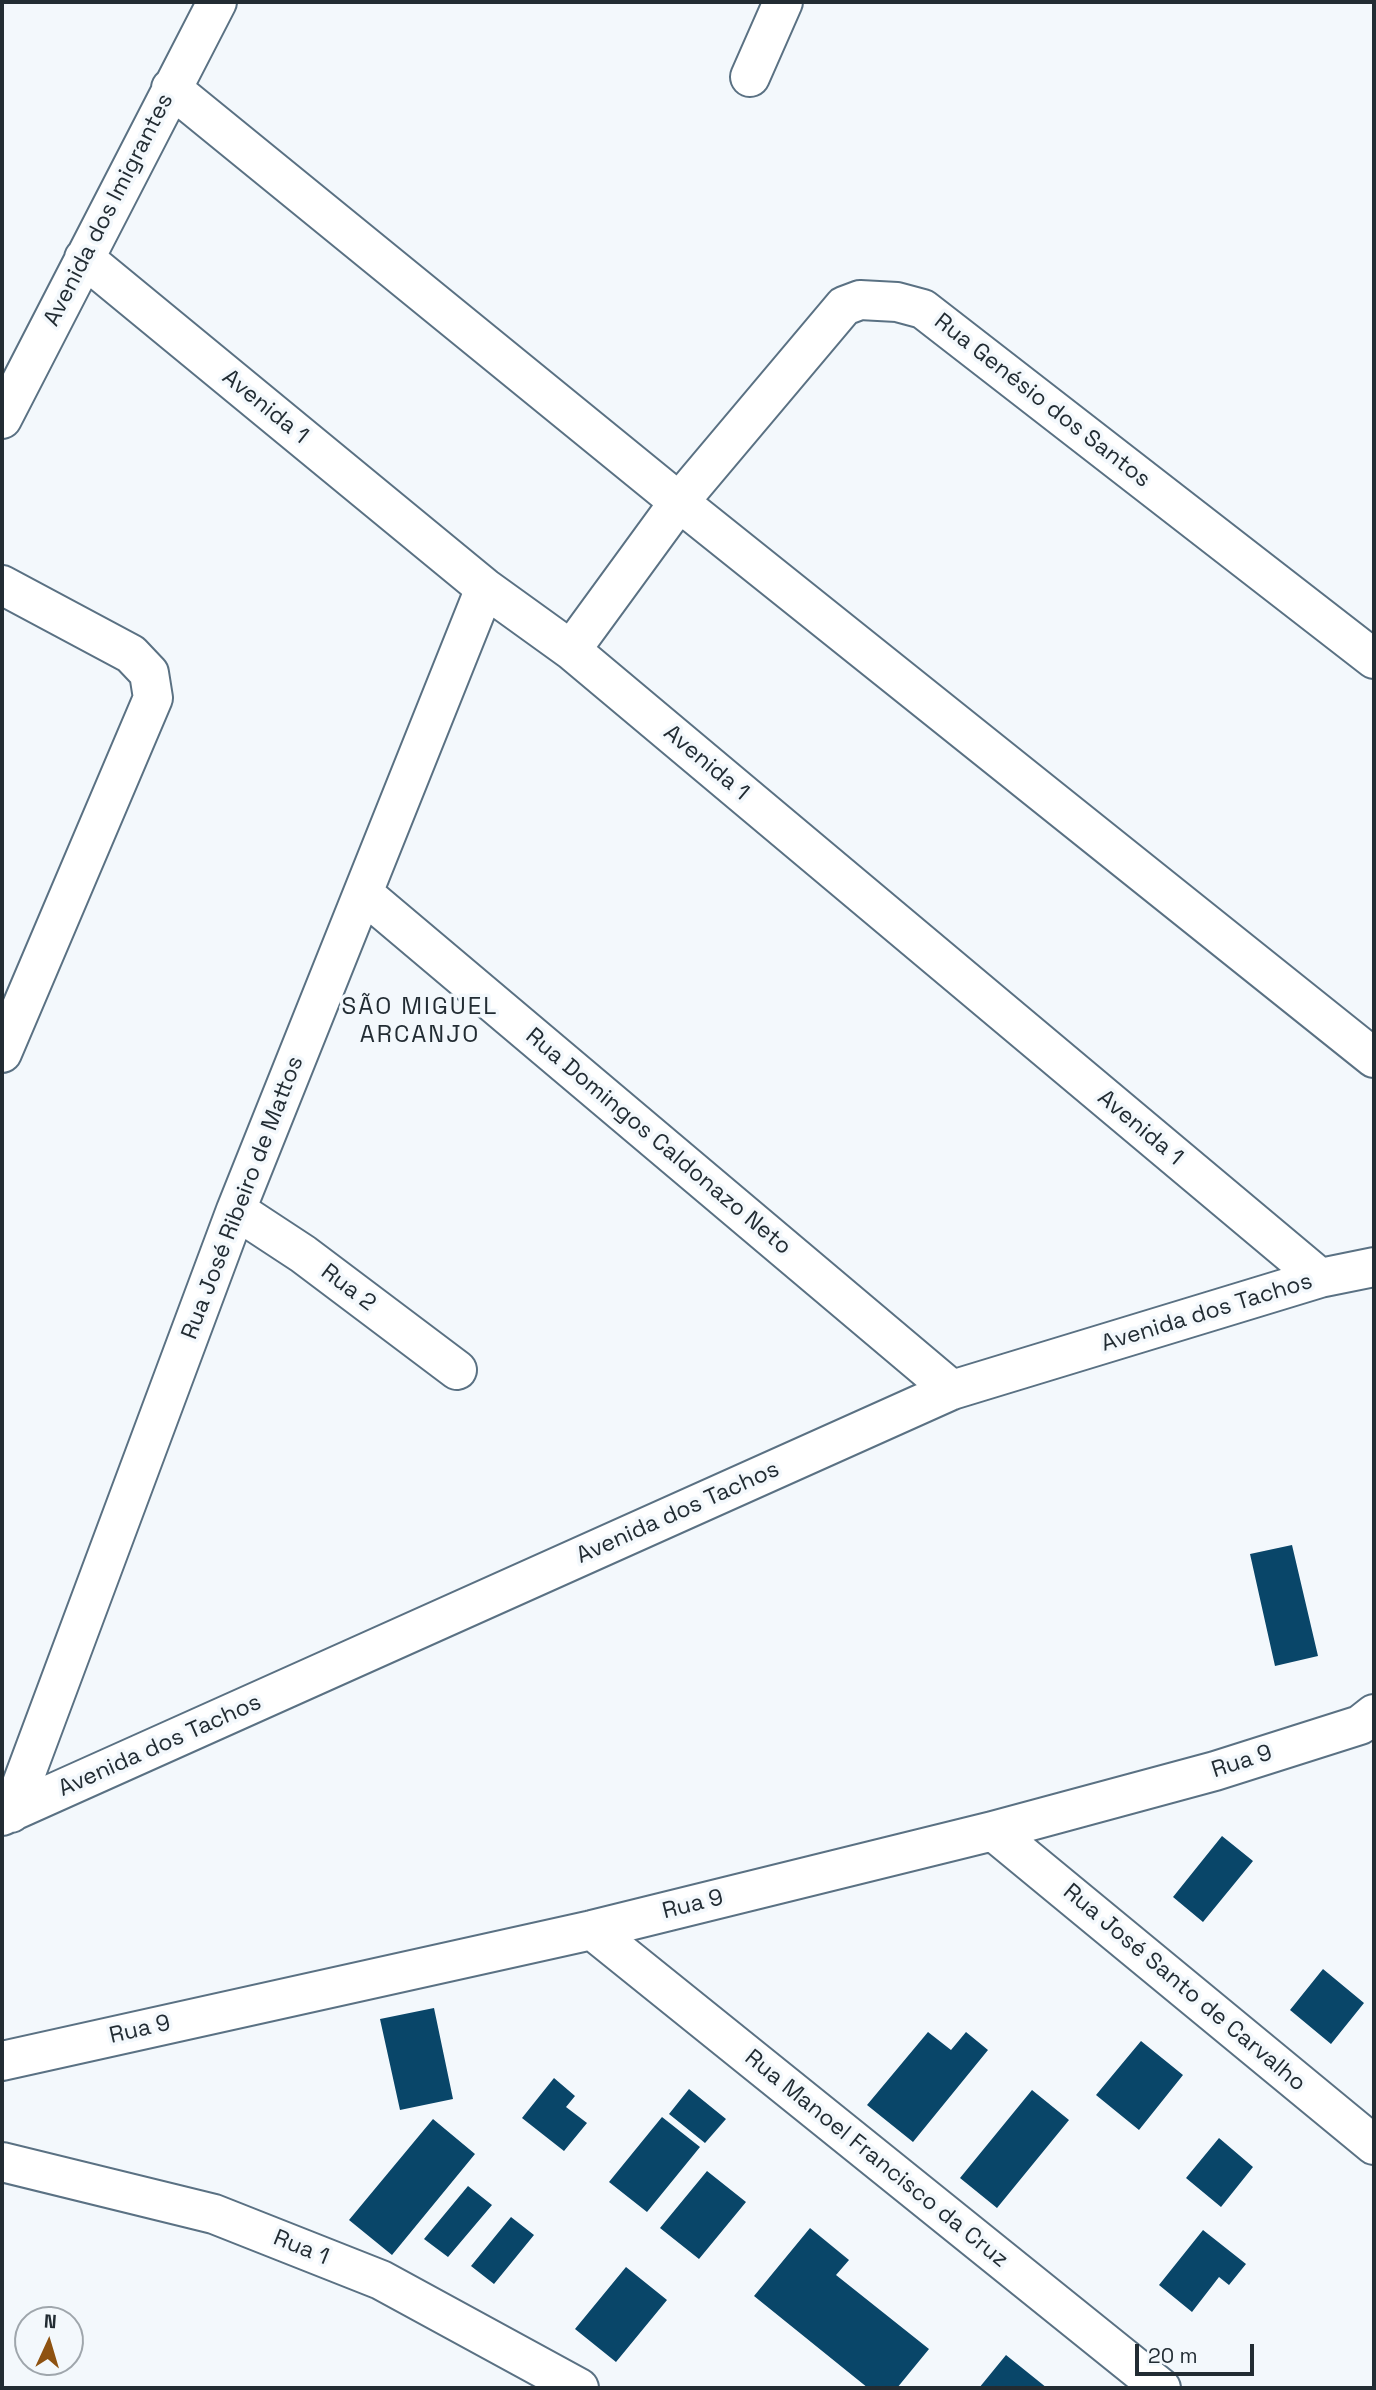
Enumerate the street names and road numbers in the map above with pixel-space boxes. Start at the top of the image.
street label: Avenida dos Imigrantes [38,89,180,331]
street label: Rua Genésio dos Santos [928,308,1156,494]
street label: Avenida 1 [216,364,314,450]
street label: Avenida 1 [658,719,754,807]
street label: Rua Domingos Caldonazo Neto [520,1023,796,1261]
street label: Rua José Ribeiro de Mattos [176,1053,310,1343]
street label: Avenida 1 [1092,1084,1188,1172]
street label: Rua 2 [315,1258,381,1318]
street label: Avenida dos Tachos [1098,1268,1316,1358]
street label: Avenida dos Tachos [572,1456,784,1570]
street label: Avenida dos Tachos [54,1689,266,1803]
street label: Rua 9 [1208,1739,1276,1785]
street label: Rua José Santo de Carvalho [1057,1878,1311,2098]
street label: Rua 9 [660,1884,726,1926]
street label: Rua 9 [107,2010,173,2050]
street label: Rua Manoel Francisco da Cruz [739,2044,1013,2274]
street label: Rua 1 [269,2224,333,2272]

